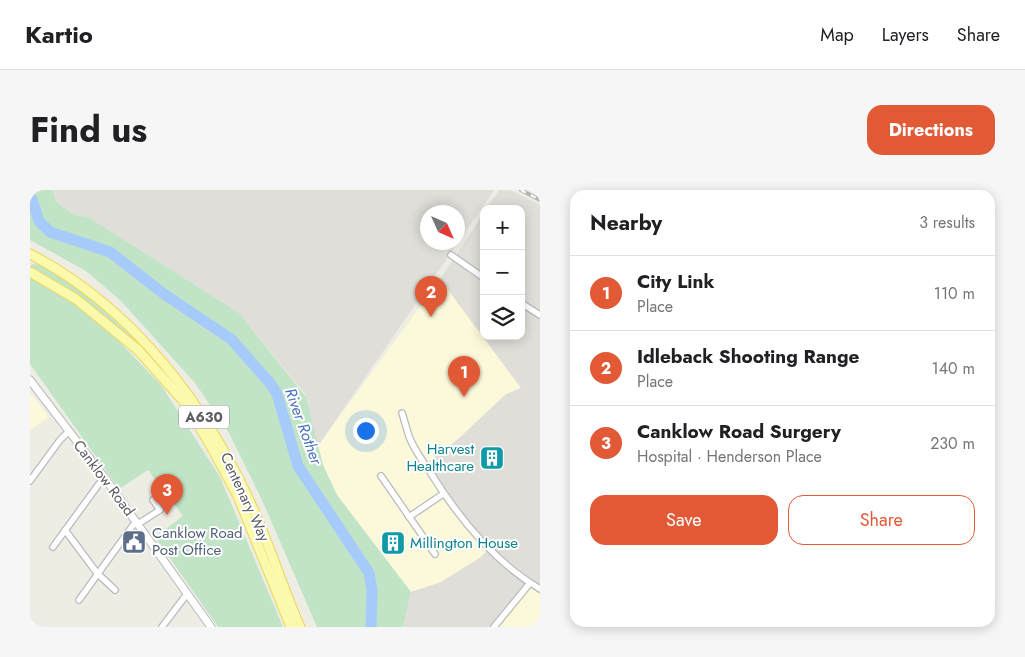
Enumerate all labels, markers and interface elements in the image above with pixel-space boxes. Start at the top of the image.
text: Kartio [25,17,93,52]
text: Map [820,22,854,48]
text: Layers [882,22,929,48]
text: Share [957,22,1000,48]
text: Find us [30,105,147,155]
button: Directions [867,105,995,155]
north arrow [420,205,465,250]
map controls [480,205,525,340]
button: + [480,205,525,250]
text: Nearby [590,208,662,238]
text: 3 results [919,211,975,234]
button: − [480,250,525,295]
text: City Link [637,268,714,295]
pin: 2 [415,276,447,317]
text: 1 [602,282,610,305]
text: 110 m [934,282,975,305]
button: layers [480,295,525,340]
text: Place [637,295,673,318]
text: Idleback Shooting Range [637,343,859,370]
pin: 1 [448,356,480,397]
text: 2 [601,357,611,380]
text: 140 m [932,357,975,380]
text: Place [637,370,673,393]
water label: River Rother [279,385,329,469]
road number: A630 [179,406,229,428]
your location [353,418,379,444]
text: Canklow Road Surgery [637,418,841,445]
text: 3 [601,432,611,455]
text: 230 m [930,432,975,455]
street label: Canklow Road [68,435,140,521]
place label: Harvest Healthcare [406,438,474,477]
building icon: Harvest Healthcare [479,445,505,471]
text: Hospital · Henderson Place [637,445,822,468]
street label: Centenary Way [215,449,275,546]
pin: 3 [151,474,183,515]
button: Save [590,495,778,545]
button: Share [788,495,975,545]
place label: Canklow Road Post Office [152,522,242,561]
public building icon: Canklow Road Post Office [121,529,147,555]
building icon: Millington House [380,530,406,556]
place label: Millington House [410,532,518,554]

